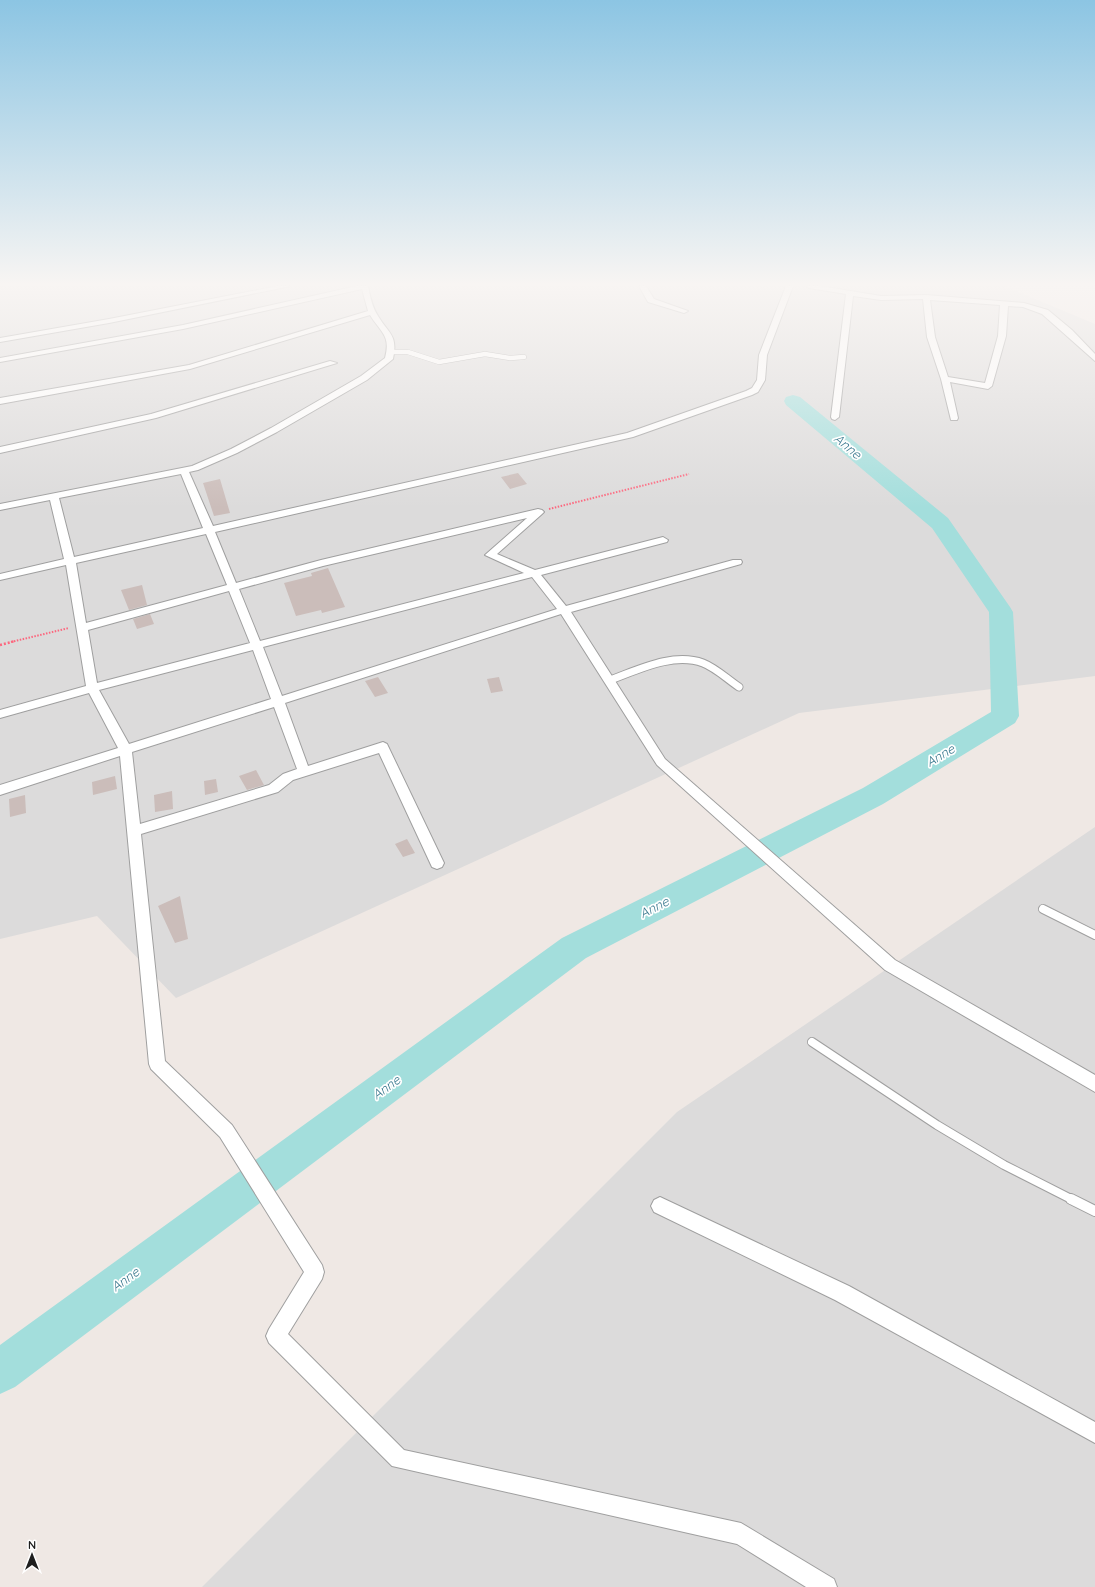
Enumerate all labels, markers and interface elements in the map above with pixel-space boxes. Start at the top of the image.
water label: Anne [831,430,865,462]
water label: Anne [923,740,958,770]
water label: Anne [637,893,672,921]
water label: Anne [369,1071,404,1103]
water label: Anne [108,1263,143,1295]
north arrow [12,1535,52,1575]
text: N [28,1538,36,1552]

